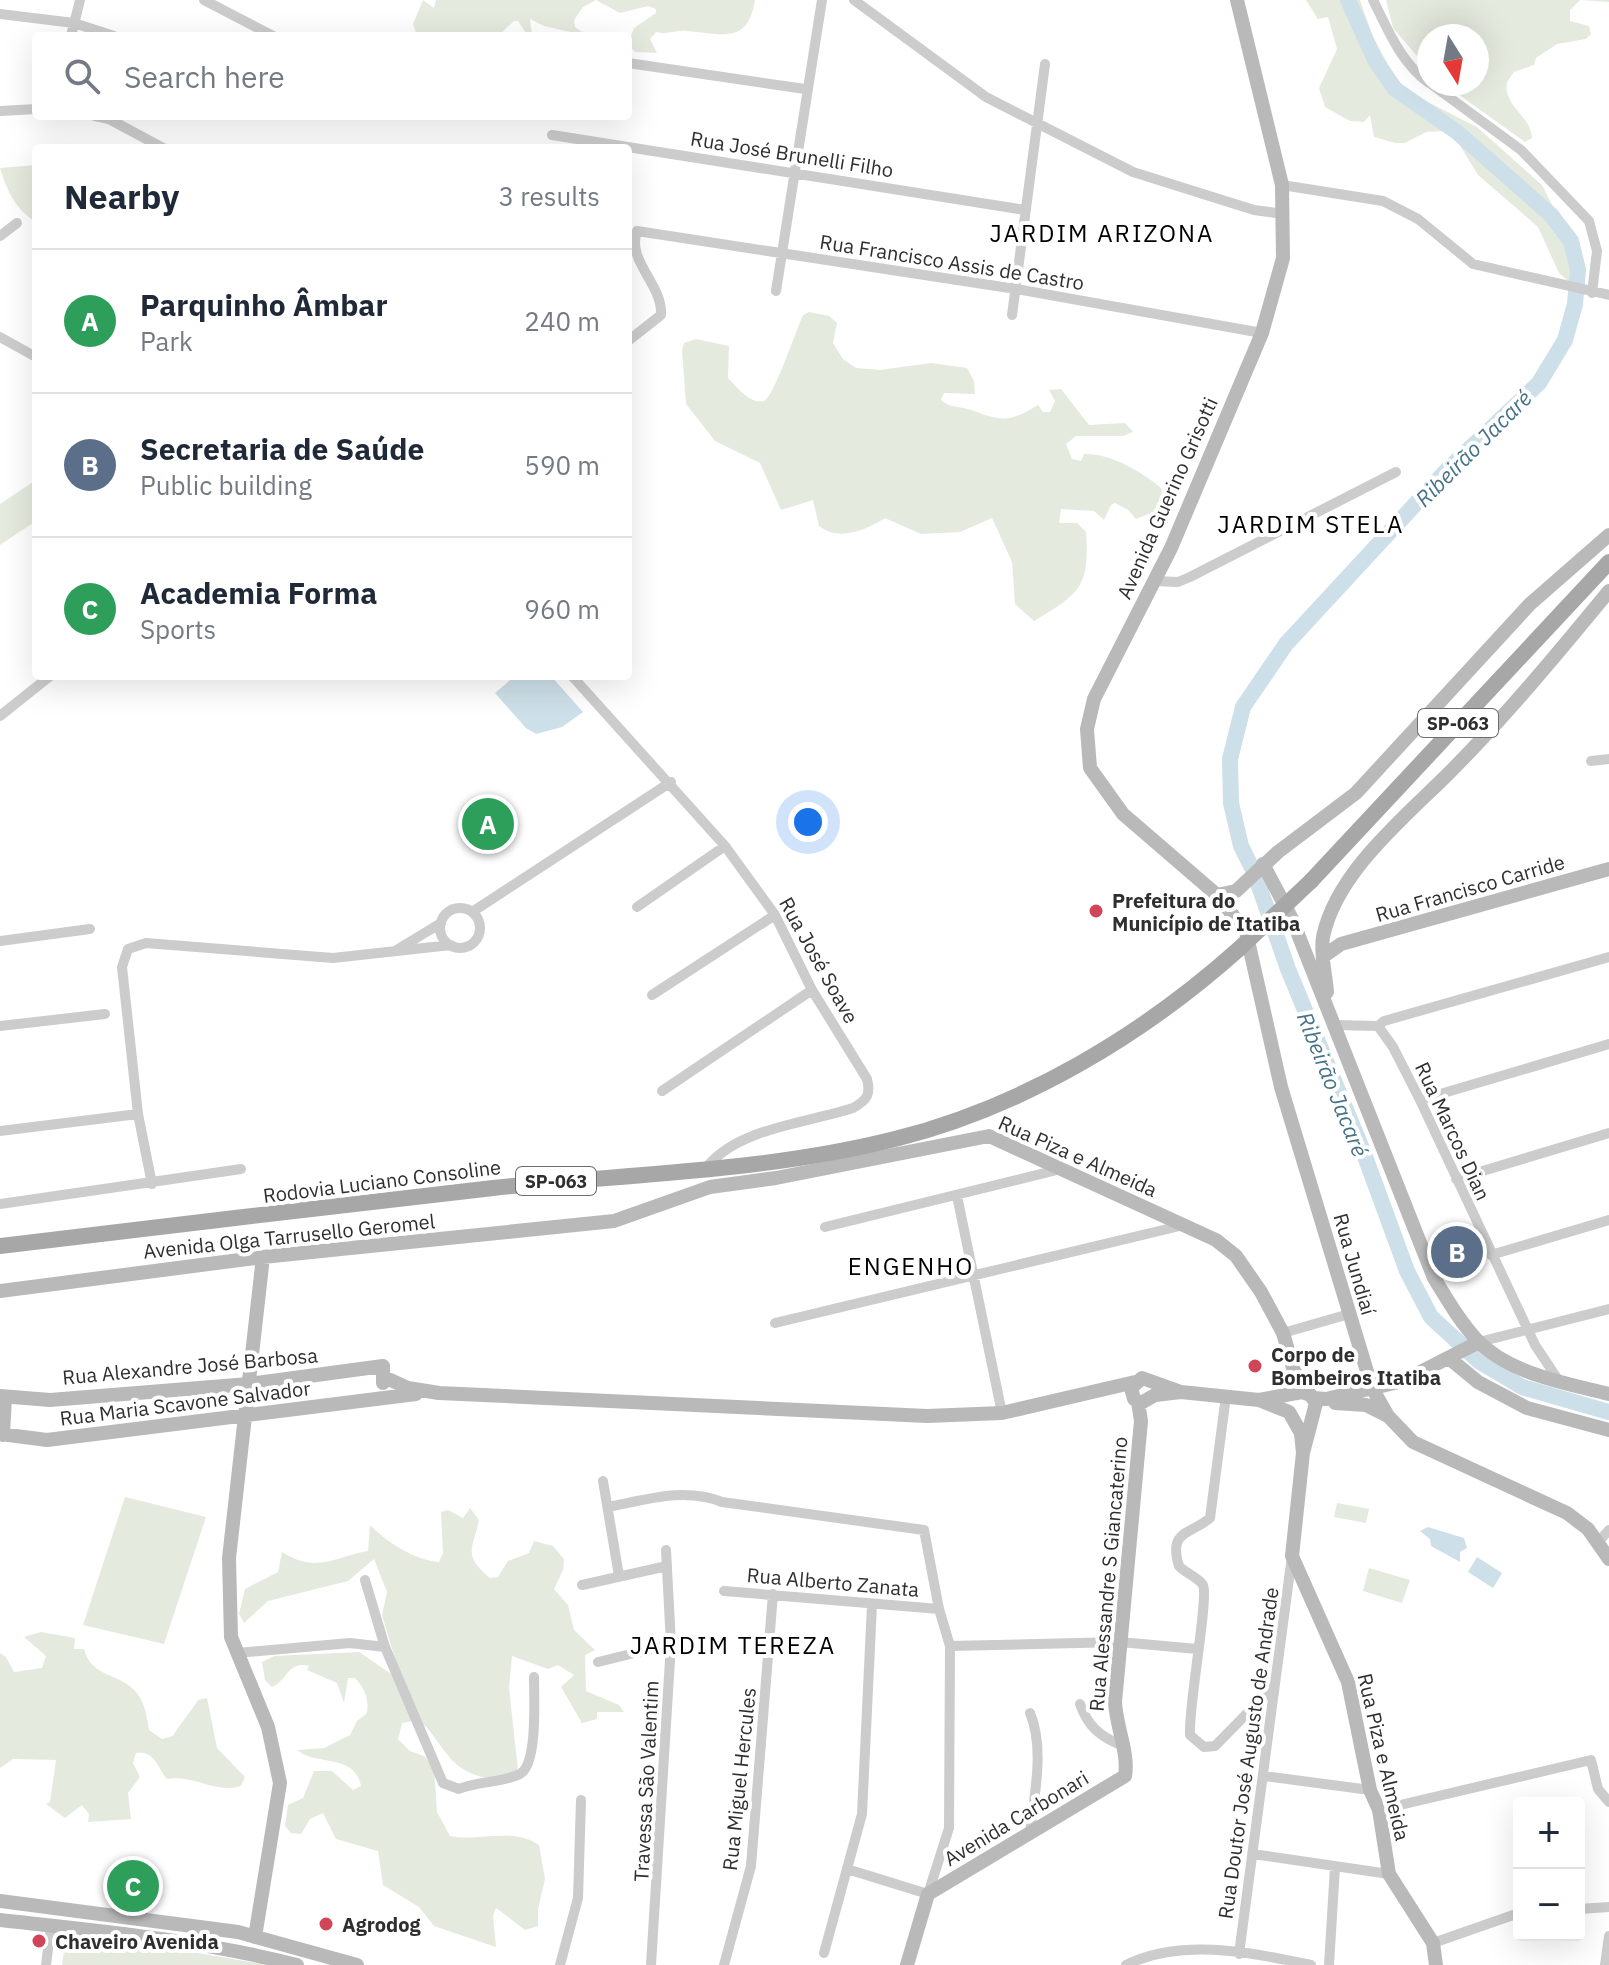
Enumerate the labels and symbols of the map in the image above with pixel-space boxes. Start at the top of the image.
north arrow [1417,24,1489,96]
street label: Rua José Brunelli Filho [689,125,895,183]
district label: JARDIM ARIZONA [990,217,1214,249]
street label: Rua Francisco Assis de Castro [818,228,1086,296]
water label: Ribeirão Jacaré [1408,383,1538,513]
street label: Avenida Guerino Grisotti [1110,393,1224,603]
district label: JARDIM STELA [1218,508,1404,540]
road number: SP-063 [1418,709,1498,737]
pin: A [462,794,514,854]
your location [788,802,828,842]
street label: Rua Francisco Carride [1372,848,1568,928]
place label: Prefeitura do Município de Itatiba [1112,887,1300,937]
street label: Rua José Soave [773,892,865,1028]
marker: Prefeitura do Município de Itatiba [1087,902,1105,920]
water label: Ribeirão Jacaré [1291,1007,1375,1161]
street label: Rua Marcos Dian [1409,1057,1497,1205]
street label: Rua Piza e Almeida [994,1109,1162,1203]
street label: Rodovia Luciano Consoline [262,1153,503,1209]
road number: SP-063 [516,1167,596,1195]
street label: Avenida Olga Tarrusello Geromel [142,1207,436,1265]
street label: Rua Jundiaí [1328,1210,1382,1318]
pin: B [1431,1222,1483,1282]
district label: ENGENHO [848,1250,974,1282]
street label: Rua Alexandre José Barbosa [61,1341,319,1391]
place label: Corpo de Bombeiros Itatiba [1271,1341,1441,1391]
marker: Corpo de Bombeiros Itatiba [1246,1357,1264,1375]
street label: Rua Maria Scavone Salvador [58,1374,312,1432]
street label: Rua Alessandre S Giancaterino [1083,1436,1133,1712]
street label: Rua Alberto Zanata [746,1561,921,1603]
street label: Rua Doutor José Augusto de Andrade [1211,1585,1285,1921]
district label: JARDIM TEREZA [630,1629,836,1661]
street label: Rua Piza e Almeida [1352,1671,1416,1844]
street label: Travessa São Valentim [627,1680,665,1882]
street label: Rua Miguel Hercules [716,1686,762,1872]
street label: Avenida Carbonari [939,1764,1093,1872]
pin: C [107,1856,159,1916]
place label: Agrodog [342,1911,421,1938]
marker: Agrodog [317,1915,335,1933]
place label: Chaveiro Avenida [55,1928,219,1955]
marker: Chaveiro Avenida [30,1932,48,1950]

